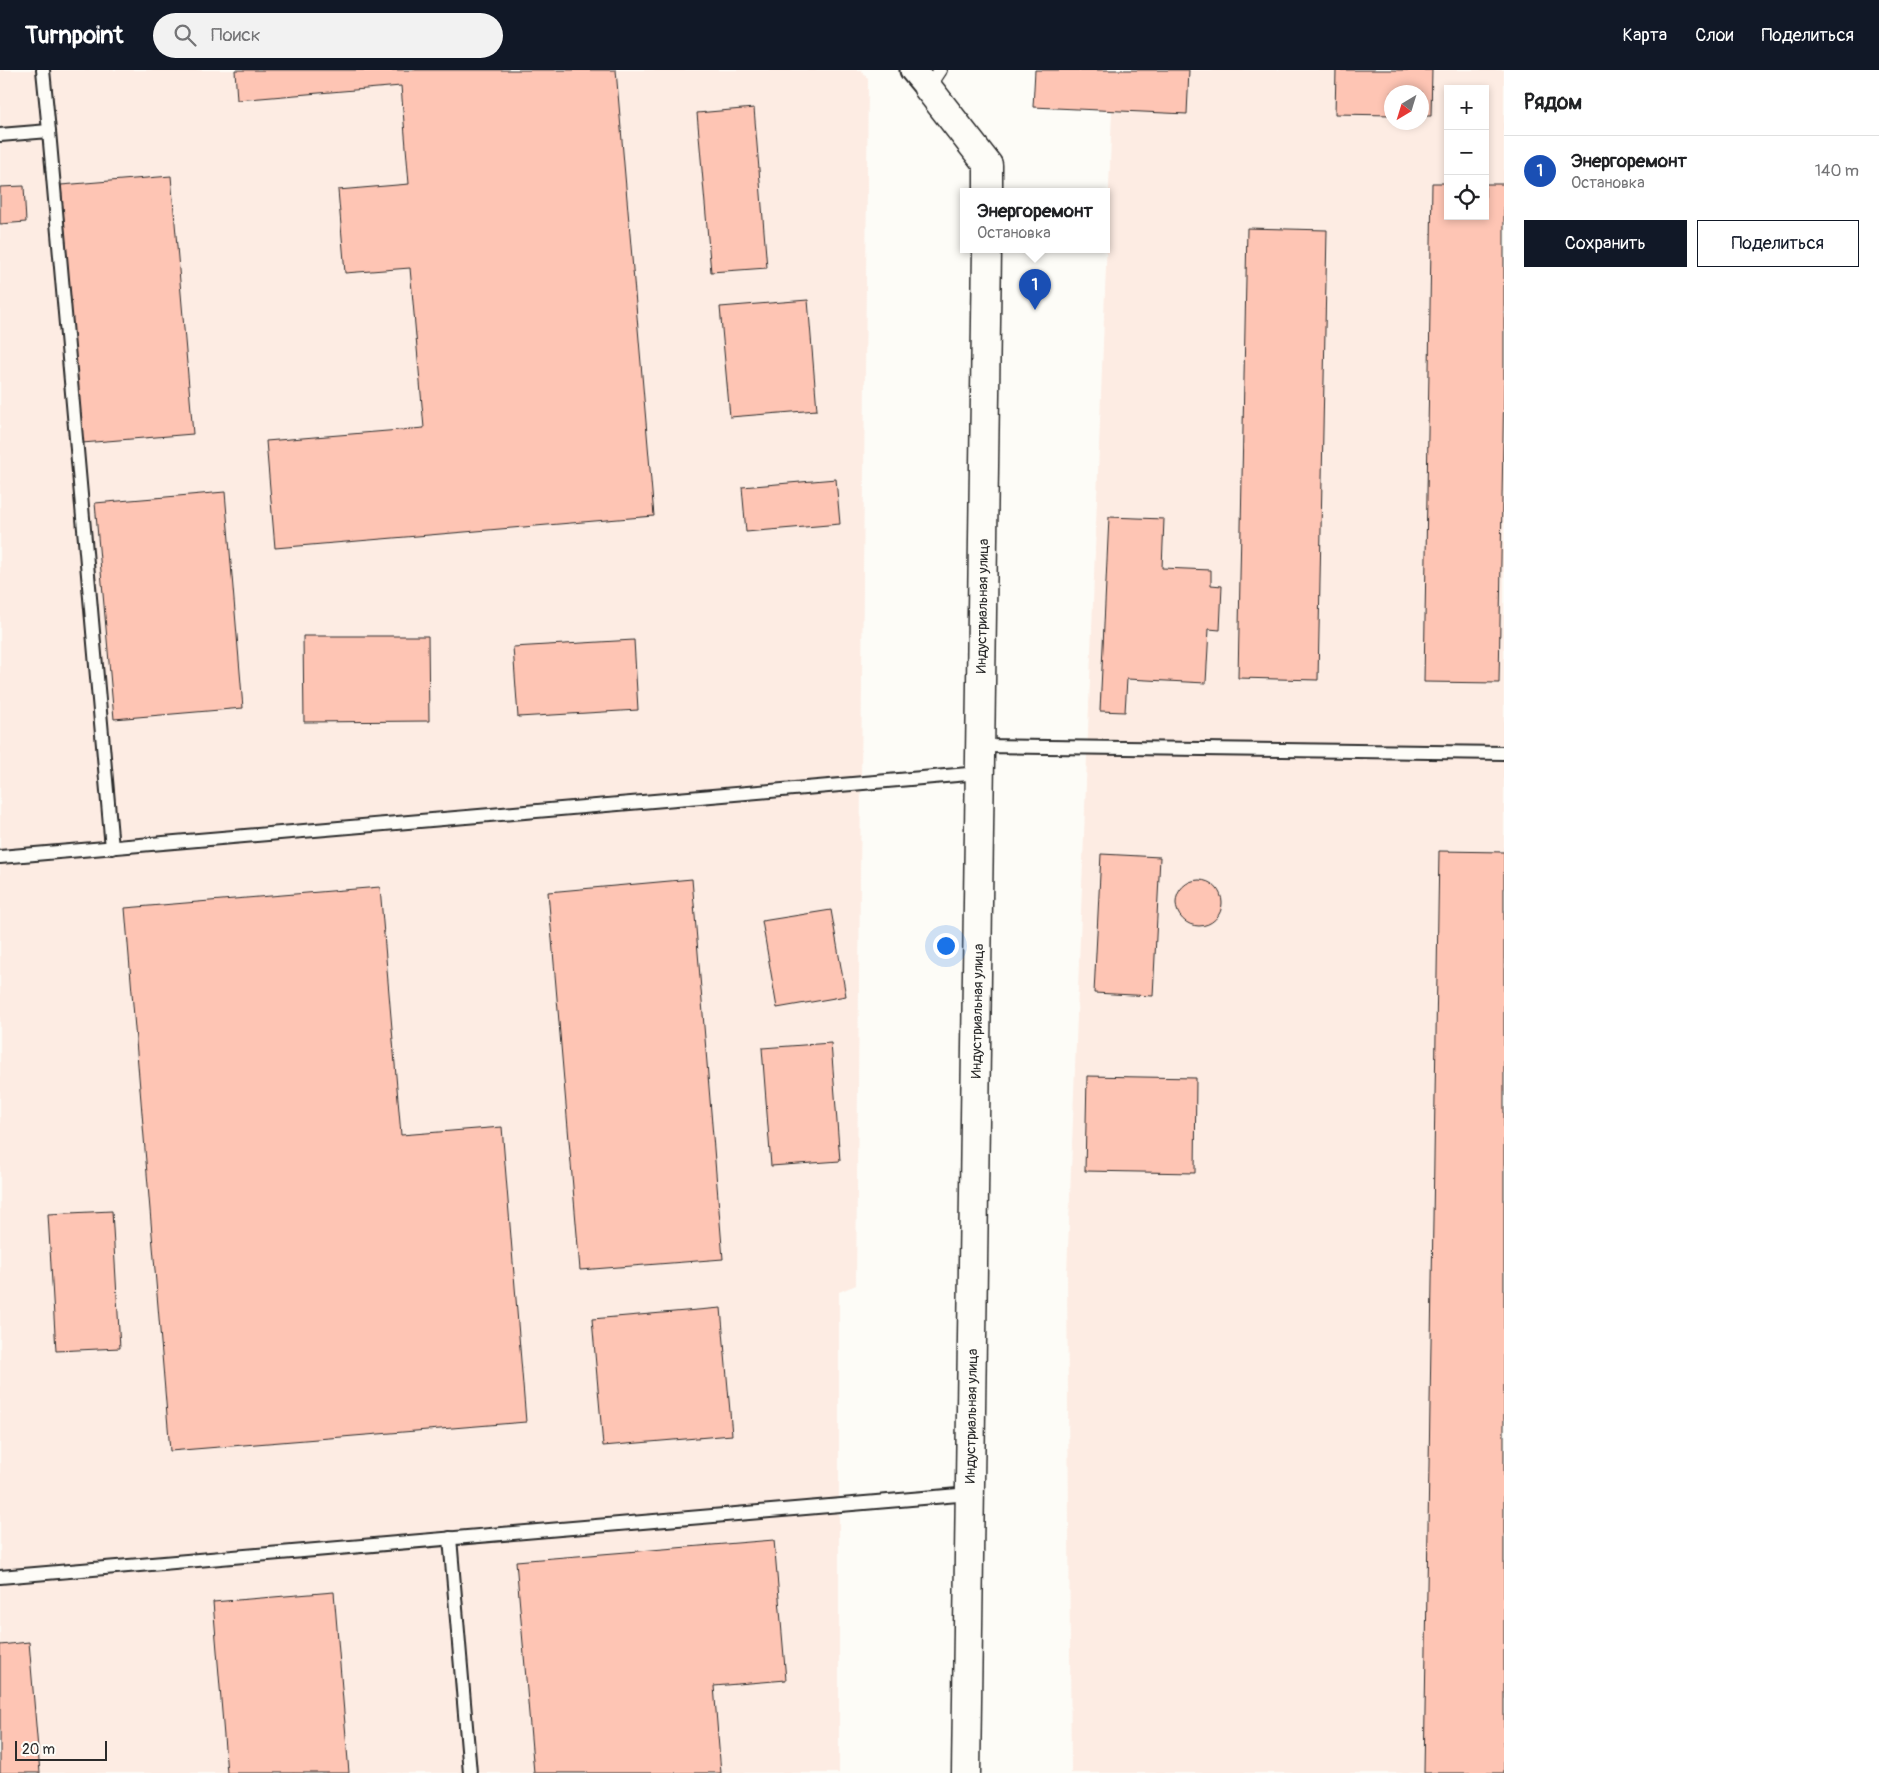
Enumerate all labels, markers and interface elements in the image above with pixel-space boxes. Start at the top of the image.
search box [153,13,503,58]
text: Turnpoint [25,21,123,50]
icon: search [171,21,199,49]
text: Поиск [211,23,261,47]
text: Карта [1623,24,1667,47]
text: Слои [1695,24,1733,47]
text: Поделиться [1761,24,1854,47]
north arrow [1384,85,1429,130]
map controls [1444,85,1489,220]
button: + [1444,85,1489,130]
text: Рядом [1524,89,1582,116]
button: − [1444,130,1489,175]
text: Энергоремонт [1571,149,1687,173]
text: 1 [1537,161,1543,181]
text: 140 m [1815,161,1859,181]
text: Остановка [1571,173,1645,193]
button: locate [1444,175,1489,220]
popup [960,188,1110,253]
text: Энергоремонт [977,199,1093,223]
button: Сохранить [1524,220,1687,267]
button: Поделиться [1697,220,1859,267]
text: Остановка [977,223,1051,243]
pin: 1 [1019,269,1051,310]
street label: Индустриальная улица [973,538,992,674]
your location [933,933,959,959]
street label: Индустриальная улица [968,943,987,1079]
street label: Индустриальная улица [962,1348,981,1484]
scale bar [15,1738,108,1761]
text: 20 m [22,1741,55,1758]

